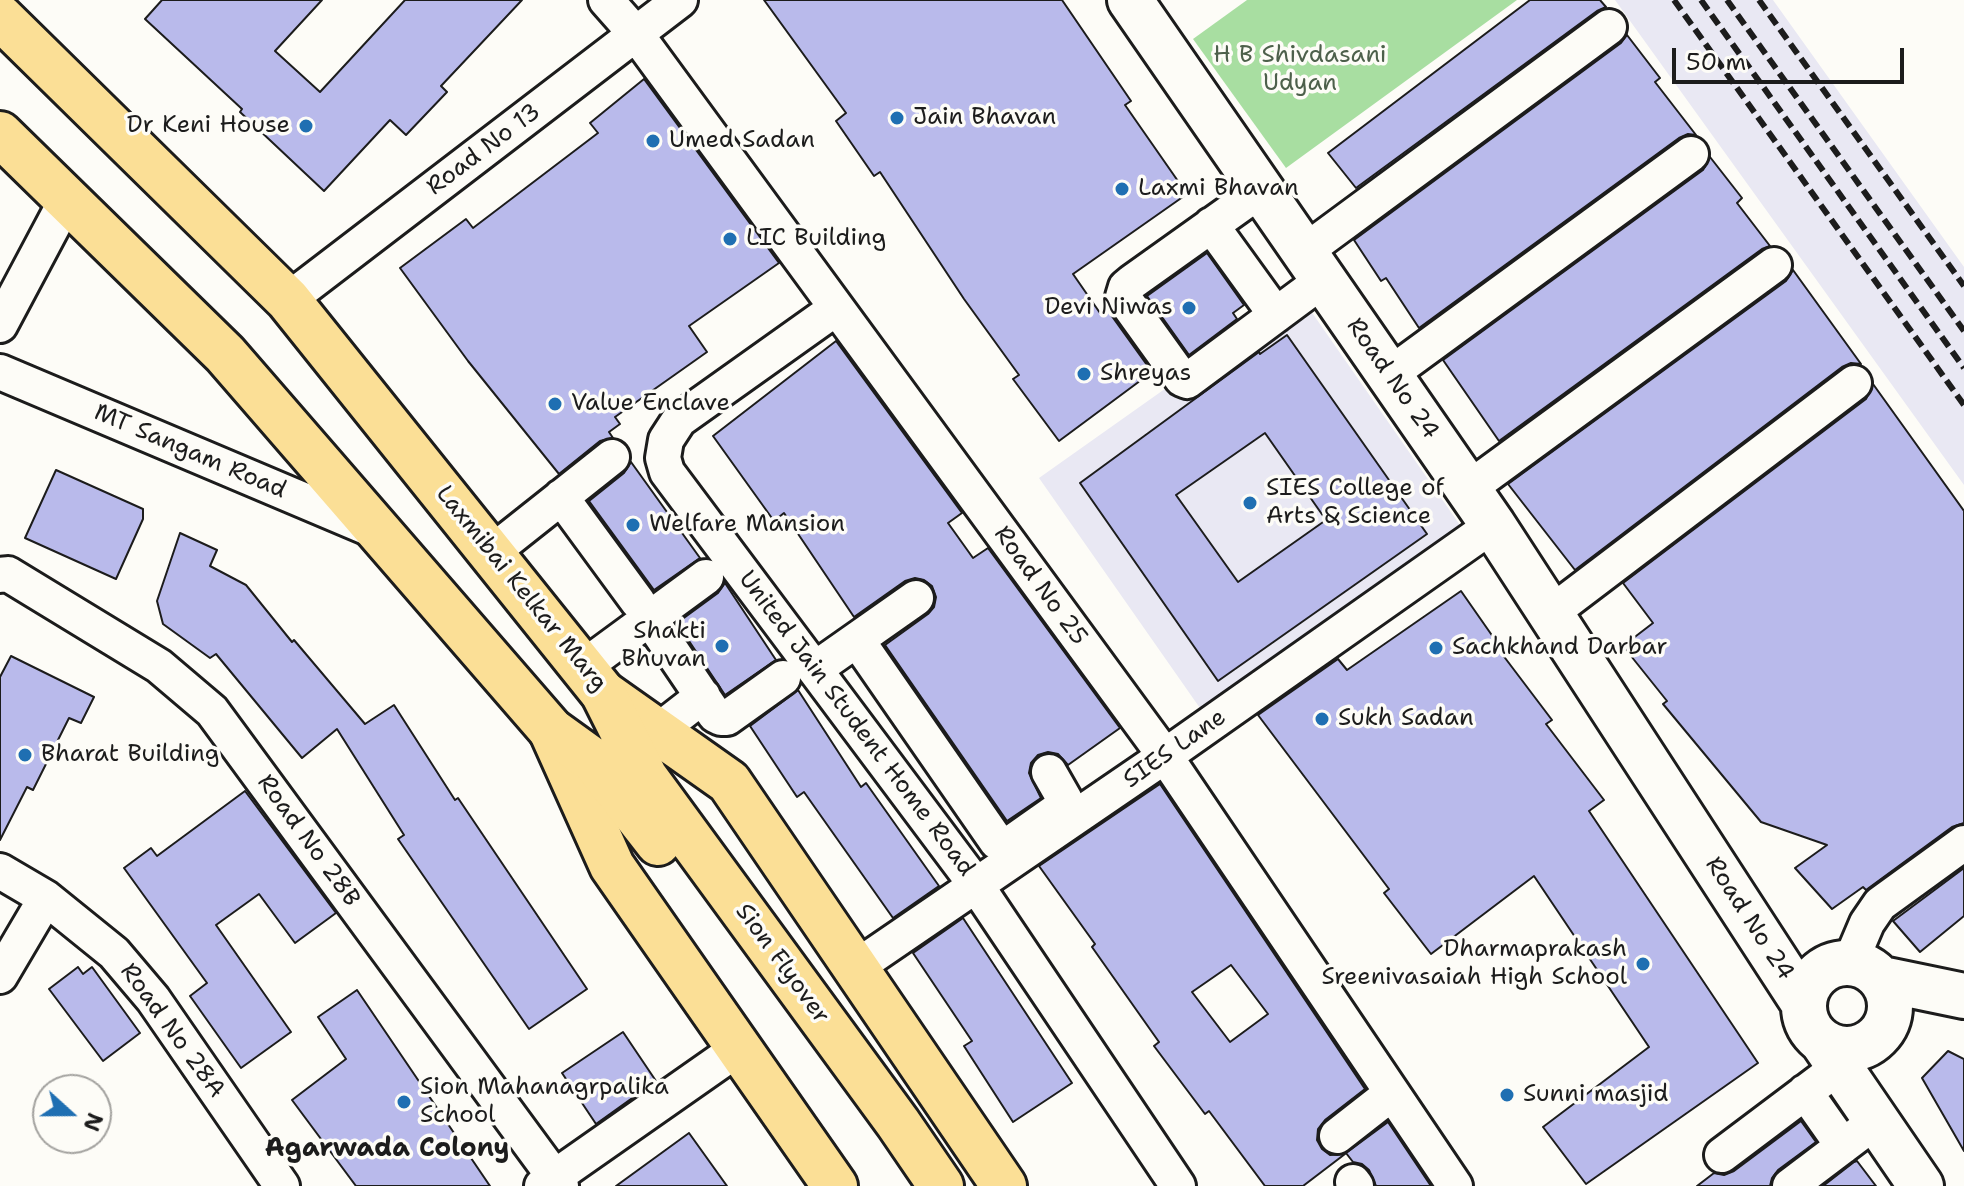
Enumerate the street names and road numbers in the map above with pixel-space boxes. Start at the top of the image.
street label: Road No 13 [422,98,546,202]
street label: Road No 24 [1340,313,1444,445]
street label: MT Sangam Road [90,398,290,506]
street label: Laxmibai Kelkar Marg [429,480,613,698]
street label: Road No 25 [987,521,1093,651]
street label: United Jain Student Home Road [732,566,980,882]
street label: SIES Lane [1118,703,1232,795]
street label: Road No 28B [250,769,366,913]
street label: Road No 24 [1698,852,1800,986]
street label: Sion Flyover [729,898,835,1030]
street label: Road No 28A [113,958,231,1104]

